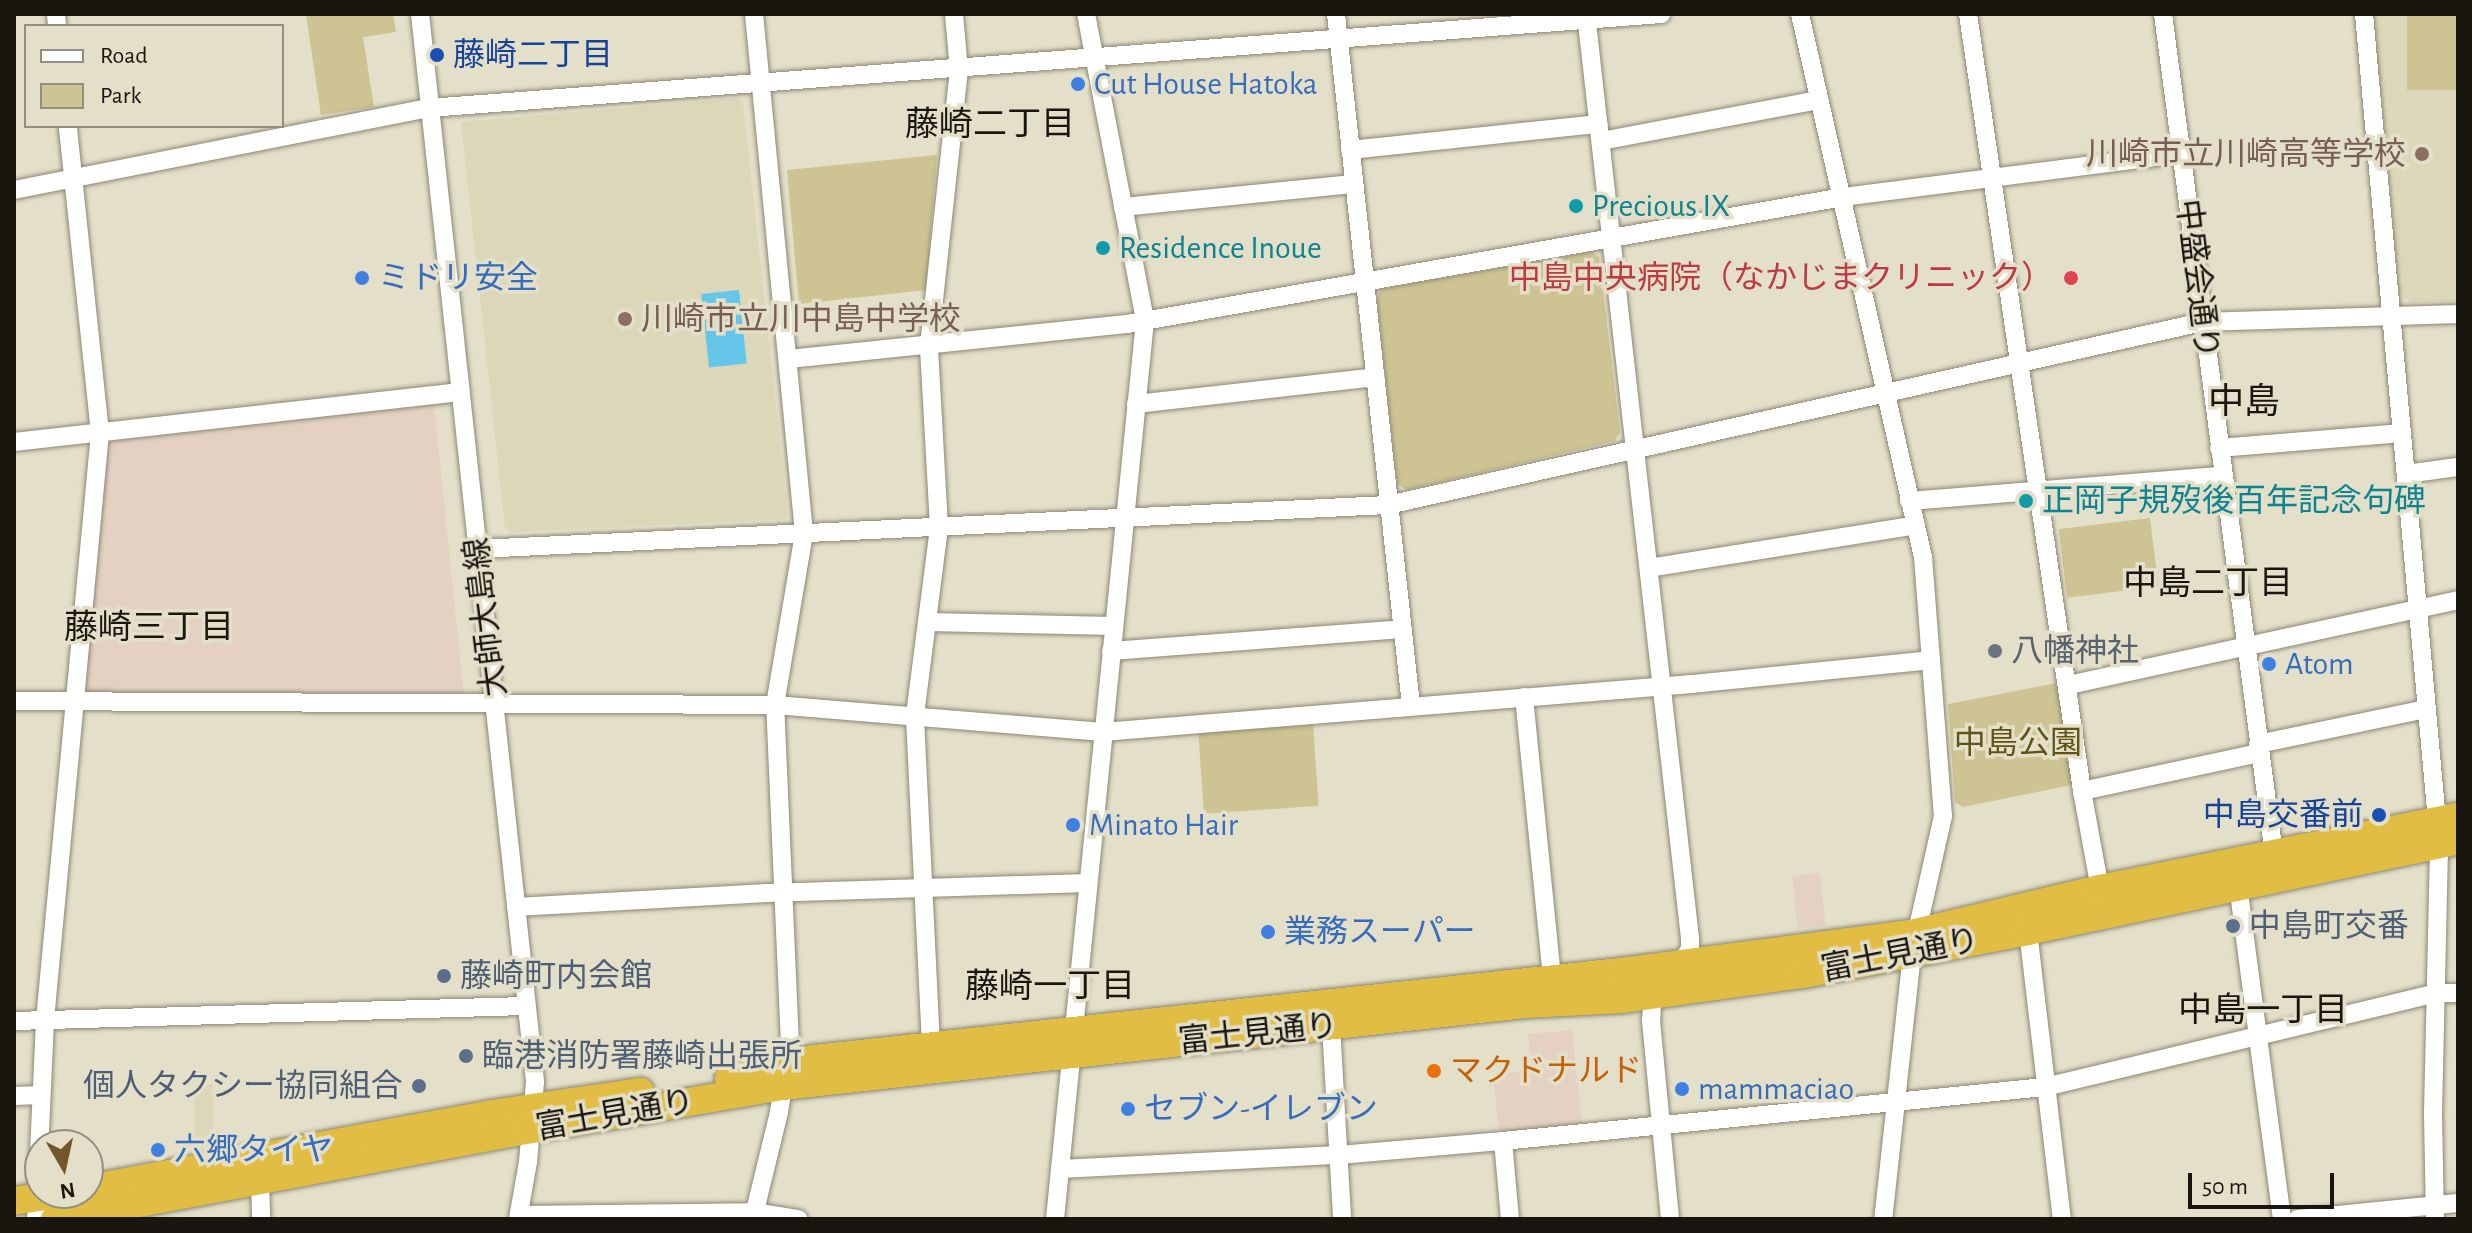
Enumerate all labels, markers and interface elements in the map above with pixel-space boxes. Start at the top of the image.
legend [24,24,284,128]
place label: 藤崎二丁目 [453,36,613,74]
text: Road [100,44,148,68]
marker: 藤崎二丁目 [428,46,446,64]
place label: Cut House Hatoka [1094,65,1317,103]
marker: Cut House Hatoka [1069,75,1087,93]
text: Park [100,84,141,108]
district label: 藤崎二丁目 [905,106,1075,146]
place label: 川崎市立川崎高等学校 [2086,135,2406,173]
marker: 川崎市立川崎高等学校 [2413,145,2431,163]
place label: Precious IX [1592,187,1730,225]
marker: Precious IX [1567,197,1585,215]
street label: 中盛会通り [2168,197,2226,361]
place label: Residence Inoue [1119,229,1322,267]
marker: Residence Inoue [1094,239,1112,257]
place label: ミドリ安全 [378,259,538,297]
place label: 中島中央病院（なかじまクリニック） [1509,259,2053,297]
marker: 中島中央病院（なかじまクリニック） [2060,267,2082,289]
marker: ミドリ安全 [353,269,371,287]
place label: 川崎市立川中島中学校 [641,300,961,338]
marker: 川崎市立川中島中学校 [616,310,634,328]
district label: 中島 [2208,381,2280,425]
place label: 正岡子規歿後百年記念句碑 [2042,482,2426,520]
marker: 正岡子規歿後百年記念句碑 [2017,492,2035,510]
street label: 大師大島線 [457,535,515,699]
district label: 中島二丁目 [2123,565,2293,605]
district label: 藤崎三丁目 [64,609,234,649]
place label: 八幡神社 [2011,632,2139,670]
marker: 八幡神社 [1986,642,2004,660]
place label: Atom [2285,645,2354,683]
marker: Atom [2260,655,2278,673]
park label: 中島公園 [1954,724,2082,762]
place label: 中島交番前 [2203,796,2363,834]
place label: Minato Hair [1089,806,1238,844]
marker: 中島交番前 [2370,806,2388,824]
marker: Minato Hair [1064,816,1082,834]
place label: 中島町交番 [2249,907,2409,945]
place label: 業務スーパー [1284,913,1476,951]
marker: 中島町交番 [2224,917,2242,935]
street label: 富士見通り [1818,921,1982,989]
marker: 業務スーパー [1259,923,1277,941]
place label: 藤崎町内会館 [460,957,652,995]
marker: 藤崎町内会館 [435,967,453,985]
district label: 藤崎一丁目 [965,968,1135,1008]
district label: 中島一丁目 [2178,992,2348,1032]
street label: 富士見通り [1176,1007,1340,1061]
place label: 臨港消防署藤崎出張所 [482,1037,802,1075]
marker: 臨港消防署藤崎出張所 [457,1047,475,1065]
place label: マクドナルド [1450,1052,1642,1090]
marker: マクドナルド [1425,1062,1443,1080]
place label: 個人タクシー協同組合 [83,1067,403,1105]
place label: mammaciao [1698,1070,1854,1108]
marker: 個人タクシー協同組合 [410,1077,428,1095]
marker: mammaciao [1673,1080,1691,1098]
street label: 富士見通り [533,1082,697,1148]
place label: セブン-イレブン [1144,1090,1378,1128]
marker: セブン-イレブン [1119,1100,1137,1118]
north arrow [24,1129,104,1209]
place label: 六郷タイヤ [174,1131,334,1169]
marker: 六郷タイヤ [149,1141,167,1159]
scale bar [2192,1157,2338,1207]
text: 50 m [2202,1175,2248,1199]
text: N [58,1179,77,1203]

